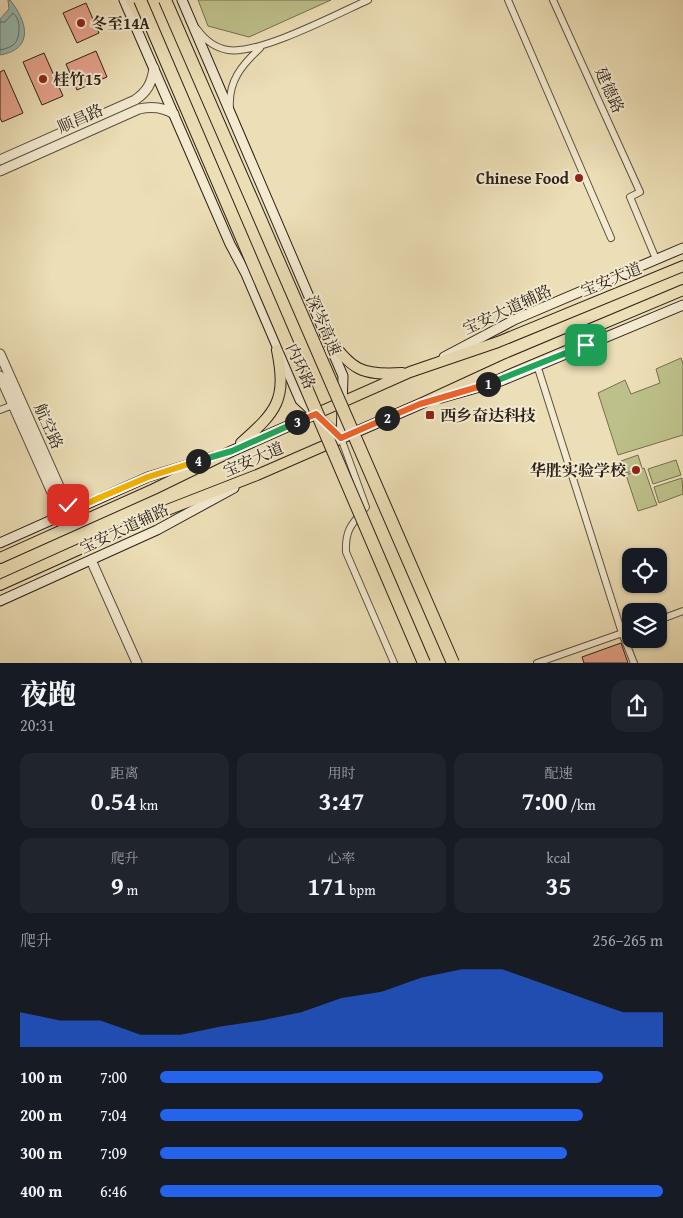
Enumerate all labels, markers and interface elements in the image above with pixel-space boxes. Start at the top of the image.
place label: 冬至14A [91,11,151,35]
marker: 冬至14A [75,17,87,29]
street label: 建德路 [589,63,631,117]
place label: 桂竹15 [53,67,102,91]
marker: 桂竹15 [37,73,49,85]
street label: 顺昌路 [53,97,107,139]
place label: Chinese Food [476,166,570,190]
marker: Chinese Food [573,172,585,184]
street label: 宝安大道 [577,256,645,302]
street label: 宝安大道辅路 [458,278,556,340]
street label: 深岑高速 [300,291,348,359]
pin [565,324,607,366]
icon: arrive [572,331,600,359]
street label: 内环路 [280,339,322,393]
pin: 1 [476,372,500,396]
text: 1 [485,374,492,394]
street label: 航空路 [28,399,70,453]
place label: 西乡奋达科技 [440,403,536,427]
pin: 2 [374,406,400,430]
text: 2 [384,408,391,428]
marker: 西乡奋达科技 [424,409,436,421]
pin: 3 [284,410,310,434]
text: 3 [294,412,301,432]
street label: 宝安大道 [219,435,287,483]
pin: 4 [186,448,210,474]
text: 4 [195,451,202,471]
place label: 华胜实验学校 [530,458,626,482]
marker: 华胜实验学校 [630,464,642,476]
pin [47,484,89,526]
icon: check [54,491,82,519]
street label: 宝安大道辅路 [75,497,173,559]
map controls [622,548,667,648]
button: locate [622,548,667,593]
button: layers [622,603,667,648]
text: 夜跑 [20,673,76,714]
button: share [611,680,663,732]
text: 20:31 [20,713,55,737]
text: 距离 [111,763,139,783]
text: 用时 [328,763,356,783]
text: 配速 [545,763,573,783]
text: 0.54 [91,783,137,819]
text: 3:47 [319,783,364,819]
text: 7:00 [521,783,567,819]
text: km [137,795,158,815]
text: /km [567,795,596,815]
text: 爬升 [111,848,139,868]
text: 心率 [328,848,356,868]
text: kcal [547,848,570,868]
text: 9 [111,868,124,904]
text: 171 [307,868,346,904]
text: 35 [546,868,571,904]
text: m [124,880,138,900]
text: bpm [346,880,376,900]
text: 爬升 [20,928,52,952]
text: 256–265 m [593,928,663,952]
text: 100 m [20,1065,62,1089]
text: 7:00 [100,1065,127,1089]
text: 200 m [20,1103,62,1127]
text: 7:04 [100,1103,127,1127]
text: 300 m [20,1141,62,1165]
text: 7:09 [100,1141,127,1165]
text: 400 m [20,1179,62,1203]
text: 6:46 [100,1179,127,1203]

